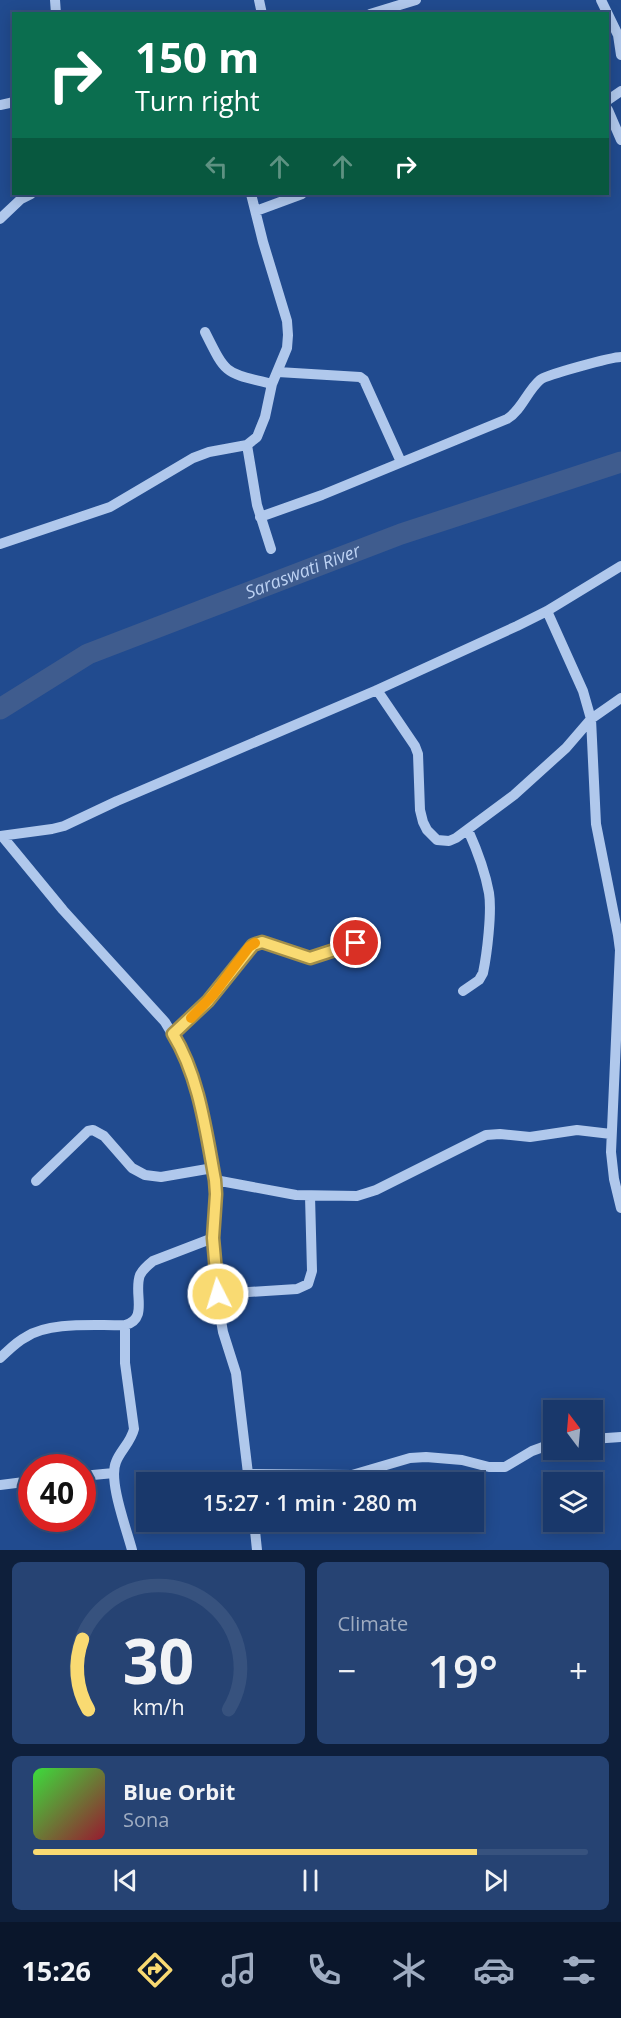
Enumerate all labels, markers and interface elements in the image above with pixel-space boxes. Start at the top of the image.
text: 150 m [135,28,259,85]
icon: right [36,36,114,114]
text: Turn right [135,82,260,119]
icon: left [200,150,233,183]
icon: ahead [263,150,296,183]
icon: ahead [326,150,359,183]
icon: right [389,150,422,183]
water label: Saraswati River [241,537,365,604]
pin [330,917,381,968]
icon: arrive [339,926,372,959]
position arrow [186,1262,250,1326]
north arrow [543,1400,603,1460]
map controls [543,1400,603,1532]
speed limit sign: 40 [18,1454,96,1532]
button: layers [543,1472,603,1532]
text: 15:27 · 1 min · 280 m [202,1487,418,1517]
text: Climate [338,1610,408,1637]
text: 30 [123,1617,194,1702]
text: 19° [427,1640,498,1701]
text: − [338,1648,356,1693]
text: + [569,1648,588,1693]
text: km/h [132,1692,184,1721]
text: Blue Orbit [123,1776,235,1806]
text: Sona [123,1806,169,1833]
icon: previous [109,1864,142,1897]
icon: pause [294,1864,327,1897]
icon: next [479,1864,512,1897]
icon: directions [134,1949,176,1991]
icon: music [218,1949,260,1991]
icon: phone [303,1949,345,1991]
icon: climate [388,1949,430,1991]
icon: car [473,1949,515,1991]
icon: filters [558,1949,600,1991]
text: 15:26 [21,1952,91,1989]

